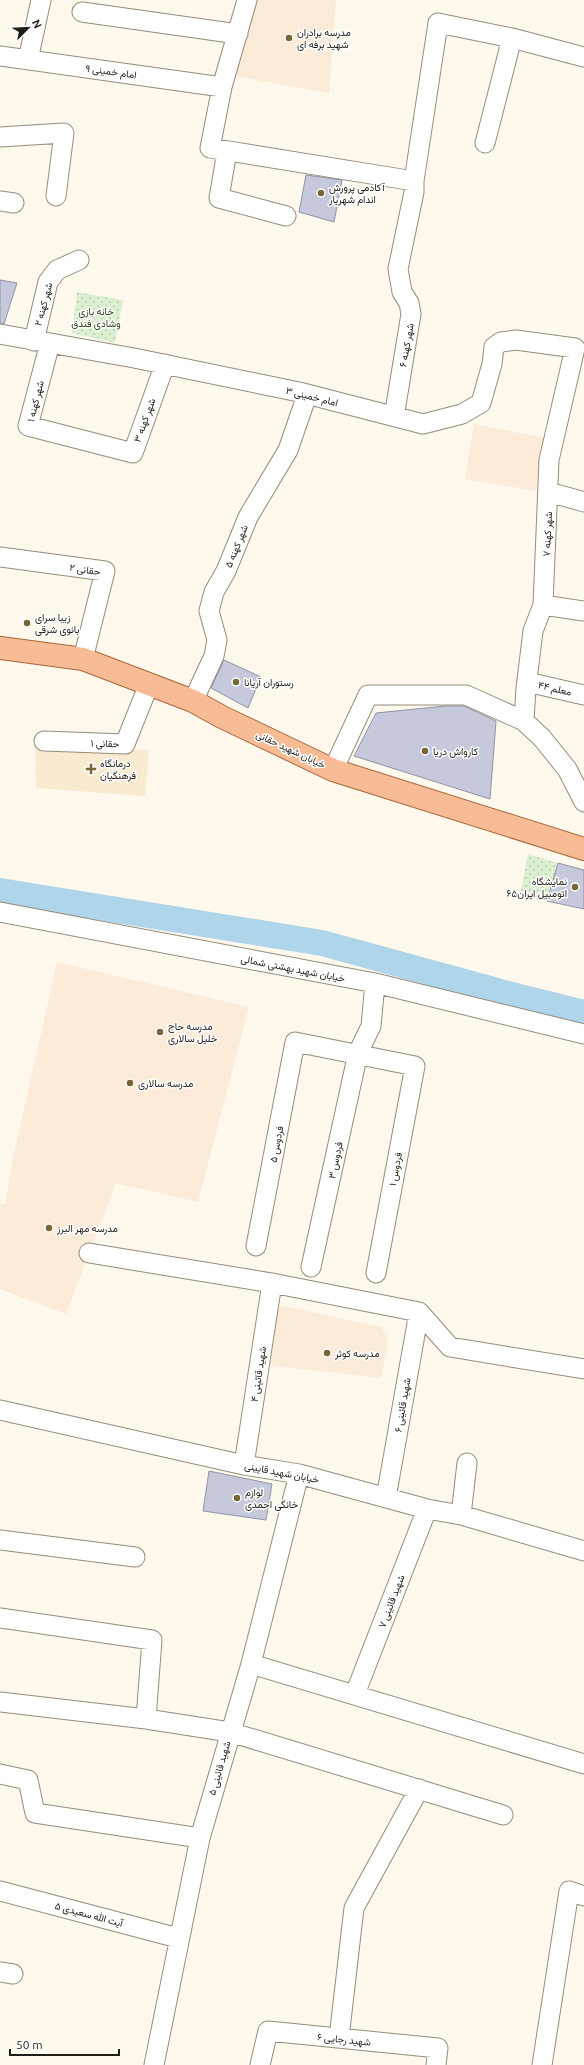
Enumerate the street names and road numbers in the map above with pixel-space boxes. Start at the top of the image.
street label: امام خمینی ۹ [85,62,137,82]
street label: شهر کهنه ۲ [32,281,56,327]
street label: شهر کهنه ۶ [397,322,417,368]
street label: شهر کهنه ۱ [25,379,47,423]
street label: امام خمینی ۳ [284,385,339,409]
street label: شهر کهنه ۳ [131,397,158,444]
street label: شهر کهنه ۷ [541,511,555,557]
street label: شهر کهنه ۵ [223,523,251,570]
street label: حقانی ۲ [69,562,101,578]
street label: معلم ۴۴ [537,679,573,699]
street label: خیابان شهید حقانی [254,729,328,771]
street label: حقانی ۱ [90,738,120,751]
street label: خیابان شهید بهشتی شمالی [240,953,346,985]
street label: فردوس ۵ [268,1125,286,1163]
street label: فردوس ۳ [326,1140,346,1180]
street label: فردوس ۱ [387,1151,405,1187]
street label: شهید قائینی ۴ [249,1346,269,1403]
street label: شهید قائینی ۶ [392,1377,414,1433]
street label: خیابان شهید قایینی [243,1460,320,1486]
street label: شهید قائینی ۷ [376,1573,408,1630]
street label: شهید قائینی ۵ [206,1740,233,1797]
street label: آیت الله سعیدی ۵ [54,1900,125,1930]
street label: شهید رجایی ۶ [316,2031,372,2049]

